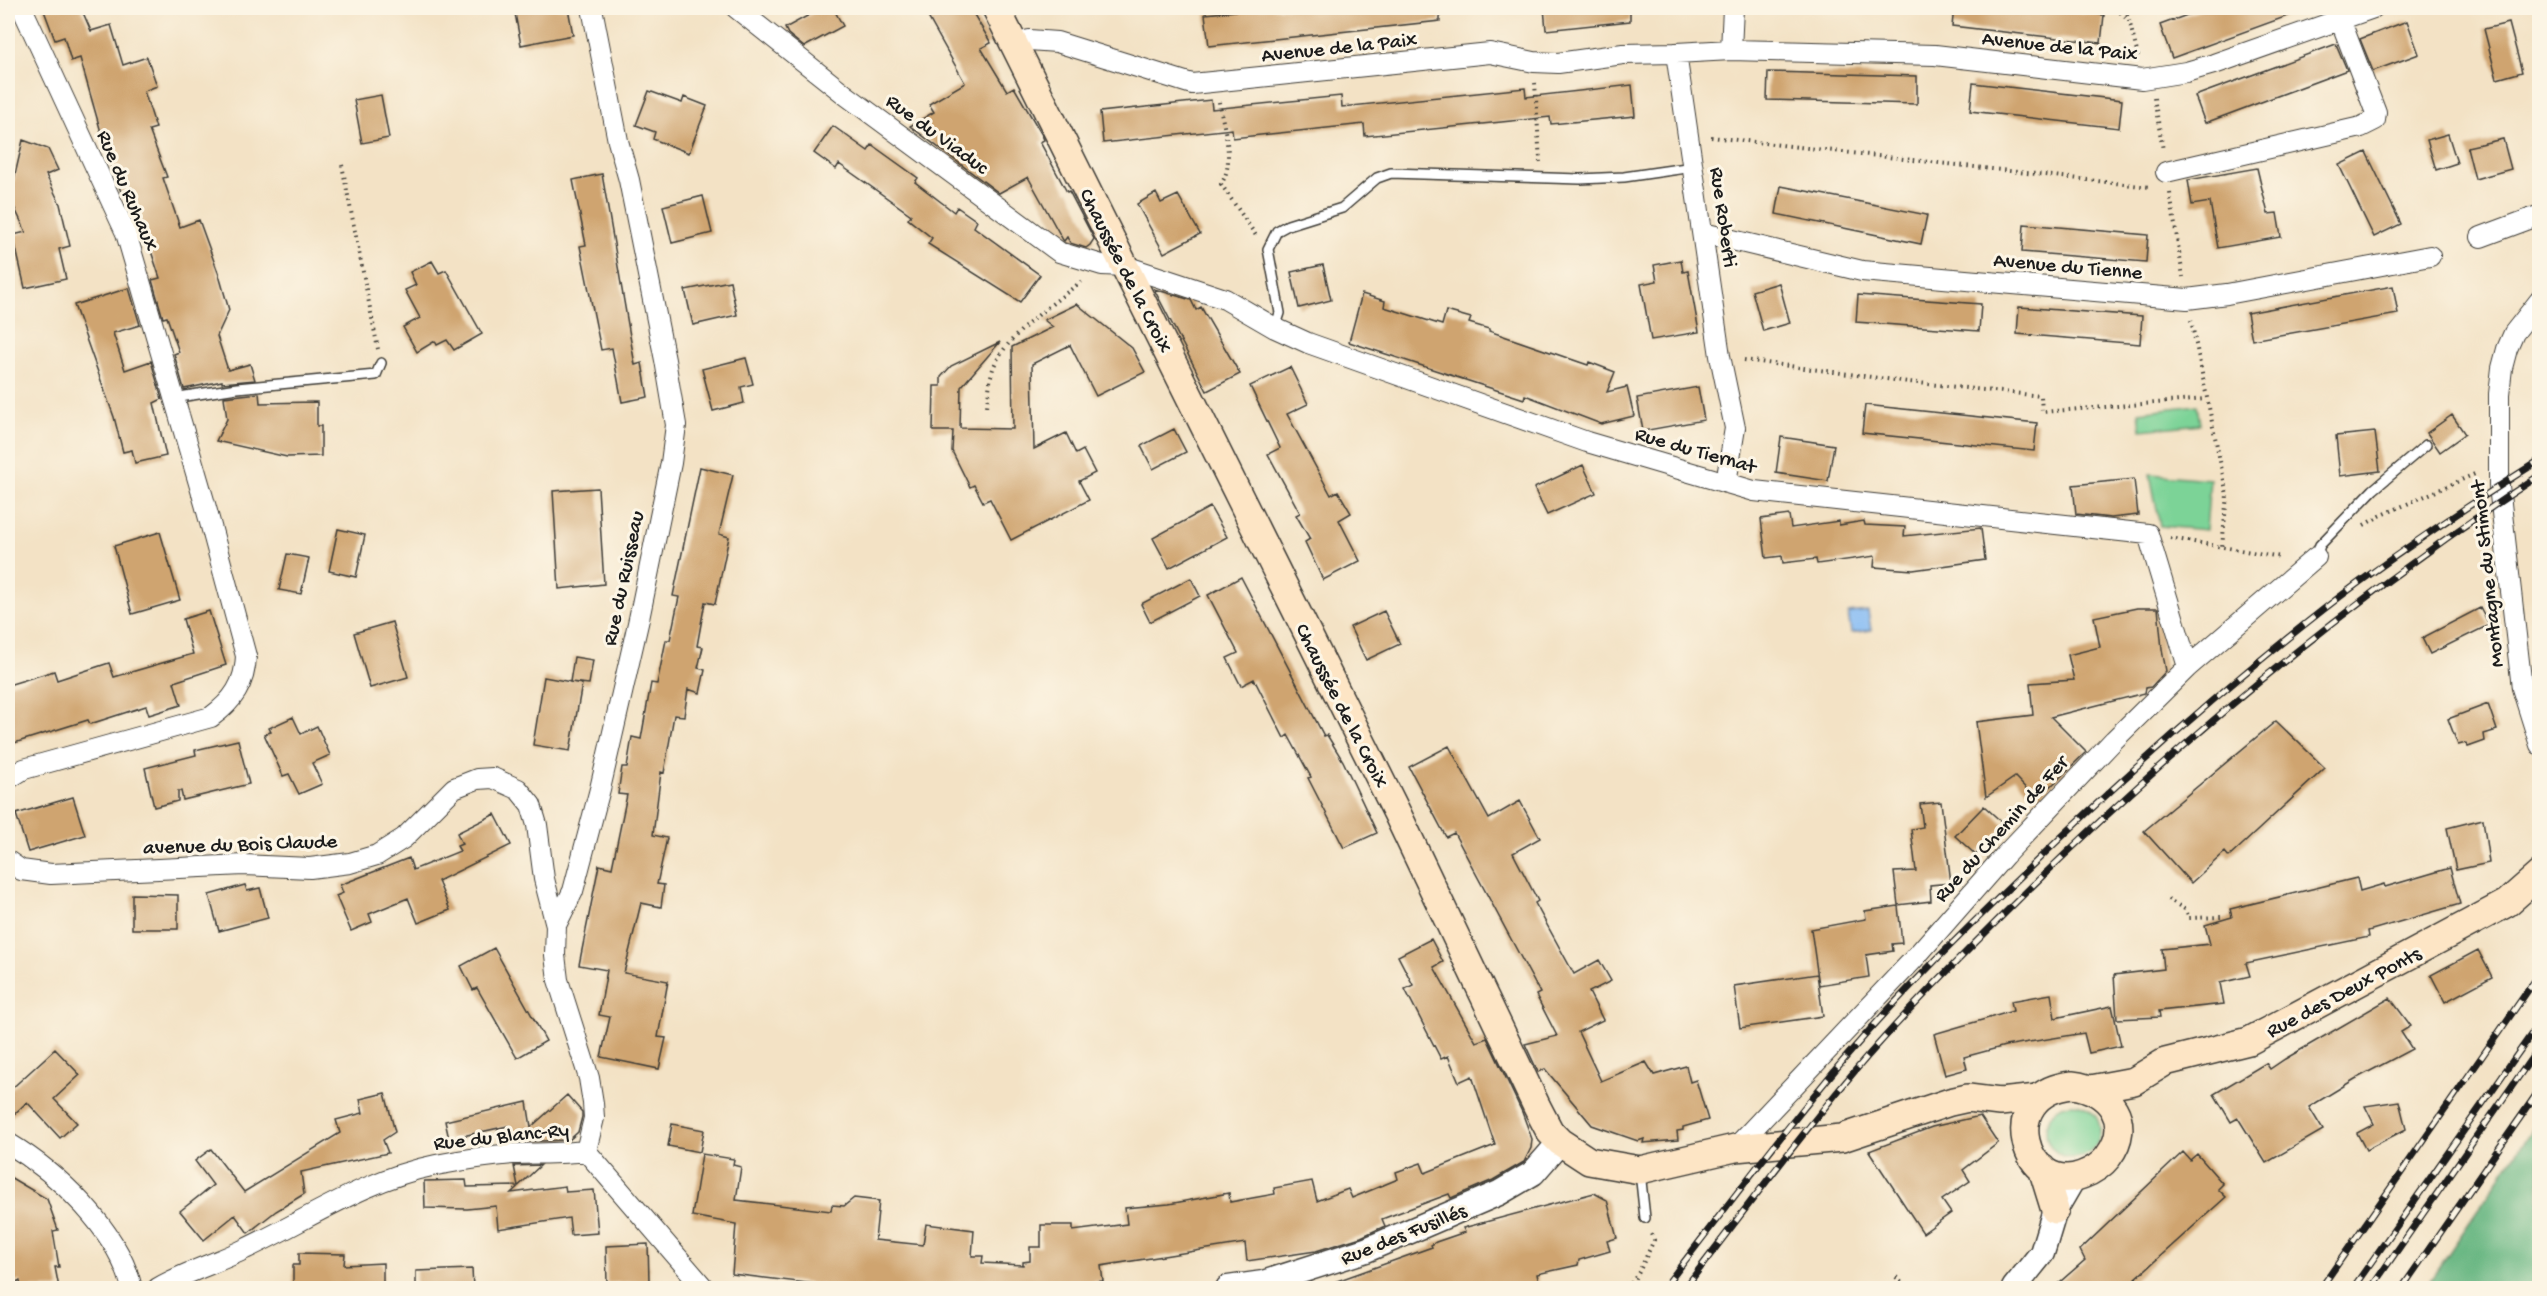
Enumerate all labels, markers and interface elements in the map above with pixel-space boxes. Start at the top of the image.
street label: Avenue de la Paix [1981,28,2139,69]
street label: Avenue de la Paix [1260,29,1418,70]
street label: Rue du Viaduc [880,90,993,182]
street label: Rue du Ruhaux [89,127,162,255]
street label: Rue Roberti [1702,166,1741,269]
street label: Chaussée de la Croix [1072,185,1176,358]
street label: Avenue du Tienne [1992,250,2144,288]
street label: Rue du Tiernat [1632,423,1761,482]
street label: Montagne du Stimont [2467,477,2512,668]
street label: Rue du Ruisseau [599,509,652,648]
street label: Chaussée de la Croix [1288,620,1392,793]
street label: Rue du Chemin de Fer [1930,751,2076,909]
street label: avenue du Bois Claude [143,831,339,862]
street label: Rue des Deux Ponts [2263,942,2427,1045]
street label: Rue du Blanc-Ry [432,1119,570,1158]
street label: Rue des Fusillés [1338,1199,1472,1273]

